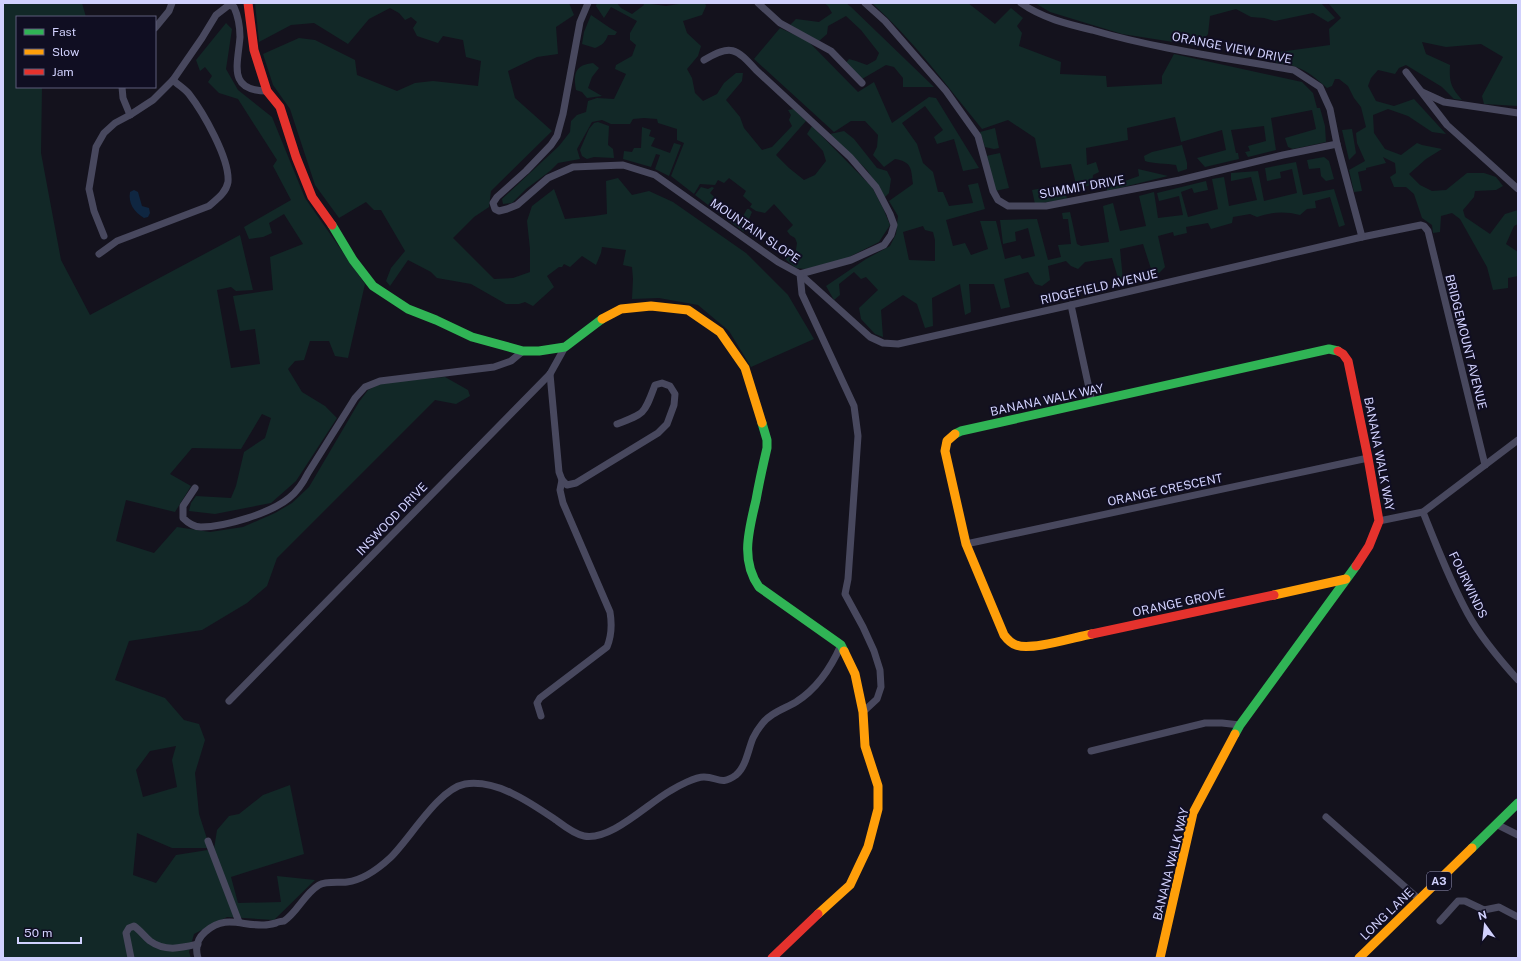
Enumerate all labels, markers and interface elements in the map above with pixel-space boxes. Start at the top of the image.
legend [16,16,156,88]
text: Fast [52,25,77,39]
street label: ORANGE VIEW DRIVE [1171,29,1293,67]
text: Slow [52,45,80,59]
text: Jam [52,65,74,79]
street label: SUMMIT DRIVE [1038,173,1126,201]
street label: MOUNTAIN SLOPE [707,196,803,266]
street label: RIDGEFIELD AVENUE [1039,267,1159,307]
street label: BRIDGEMOUNT AVENUE [1442,273,1490,411]
street label: BANANA WALK WAY [989,381,1106,419]
street label: BANANA WALK WAY [1361,396,1397,513]
street label: ORANGE CRESCENT [1106,471,1224,509]
street label: INSWOOD DRIVE [354,480,430,558]
street label: FOURWINDS [1446,550,1490,620]
street label: ORANGE GROVE [1131,586,1227,620]
street label: BANANA WALK WAY [1150,806,1192,922]
road number: A3 [1427,872,1451,890]
street label: LONG LANE [1358,885,1416,943]
north arrow [1465,905,1505,945]
text: N [1477,908,1488,922]
scale bar [18,919,81,945]
text: 50 m [24,926,52,940]

